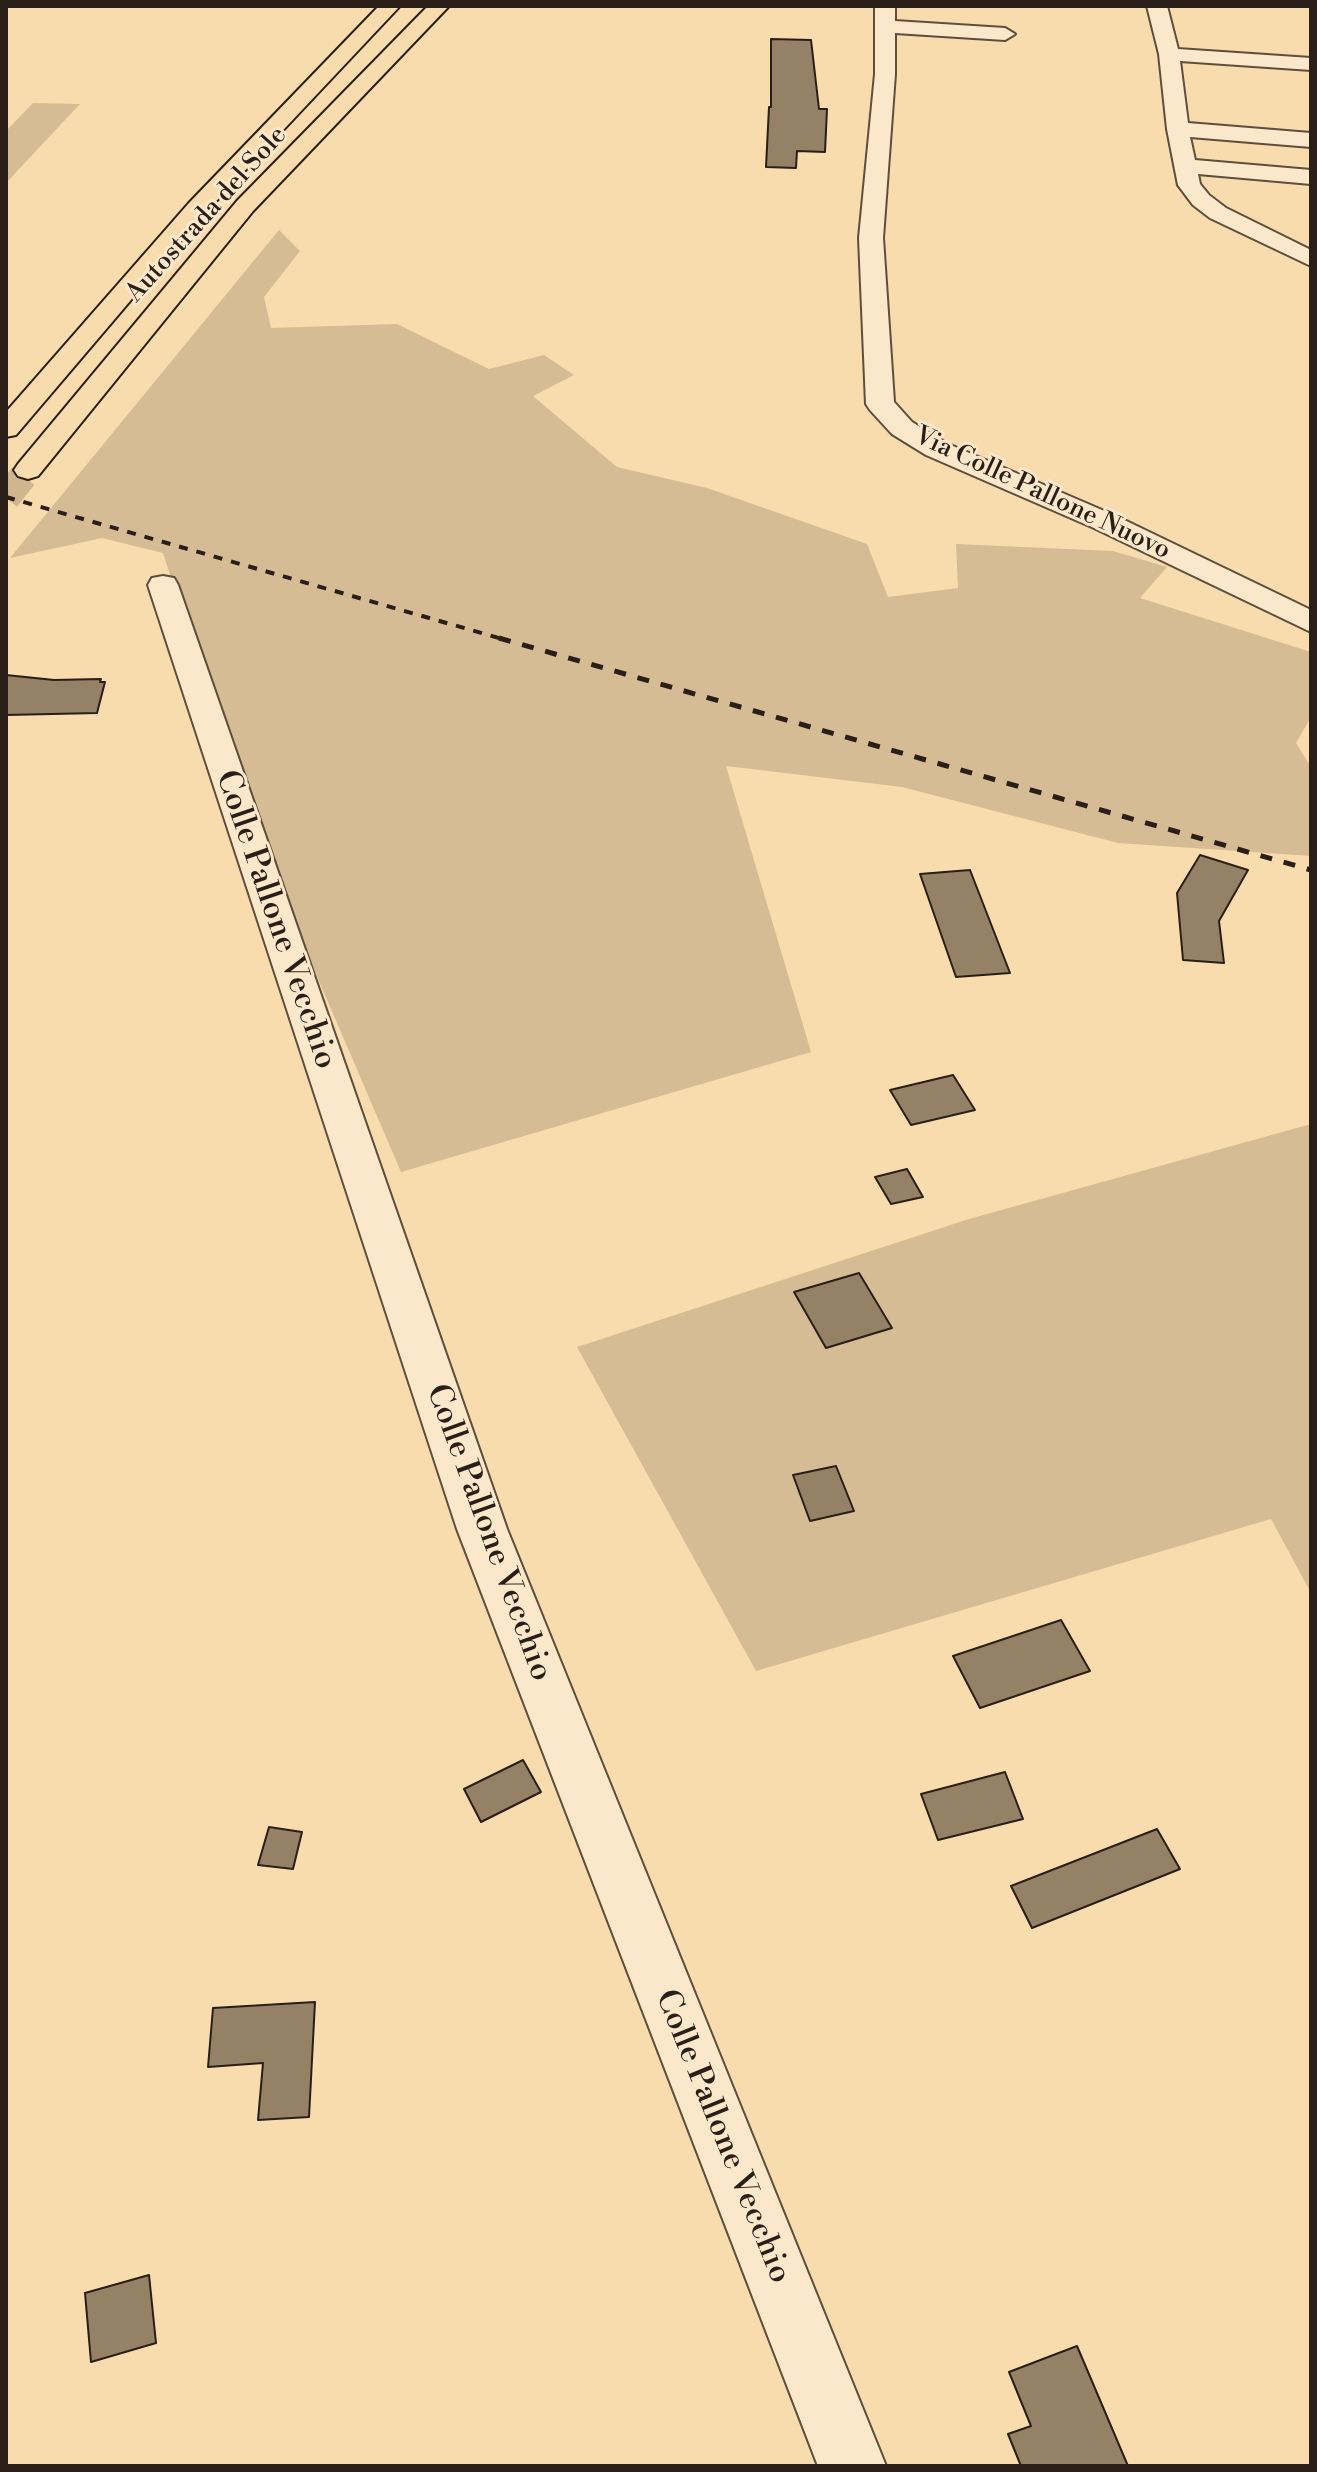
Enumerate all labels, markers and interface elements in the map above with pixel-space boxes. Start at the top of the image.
street label: Autostrada del Sole [120,121,294,309]
street label: Via Colle Pallone Nuovo [909,421,1175,567]
street label: Colle Pallone Vecchio [206,766,344,1074]
street label: Colle Pallone Vecchio [416,1379,560,1687]
street label: Colle Pallone Vecchio [646,1985,798,2289]

